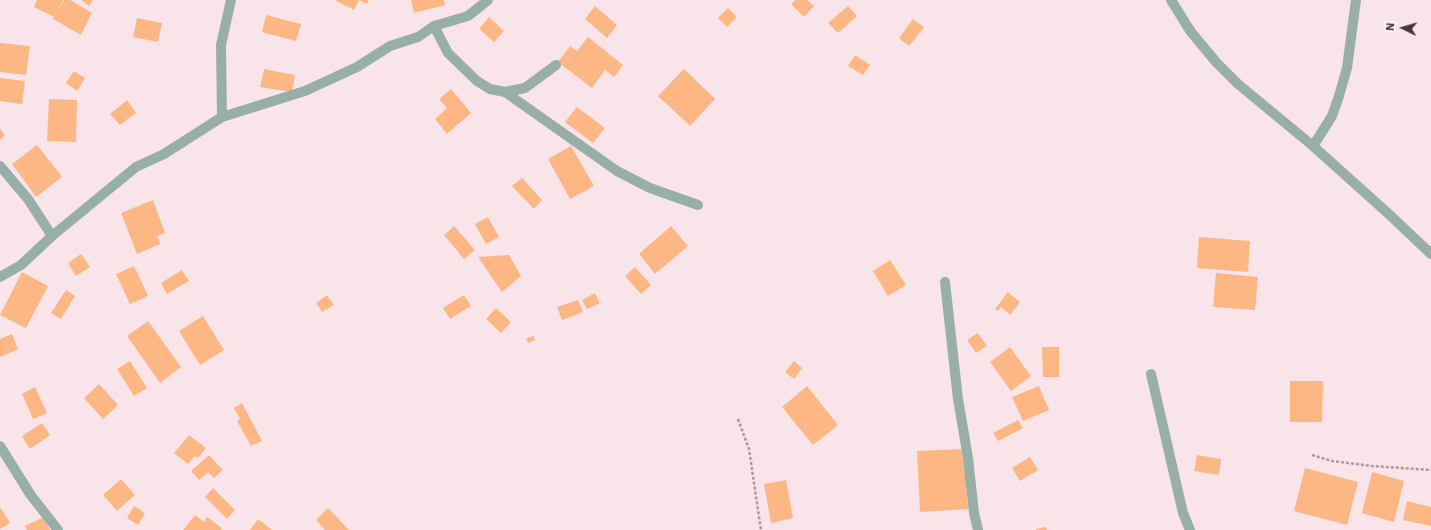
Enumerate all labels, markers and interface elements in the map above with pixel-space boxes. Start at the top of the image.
north arrow [1383,8,1423,48]
text: N [1384,22,1397,32]

